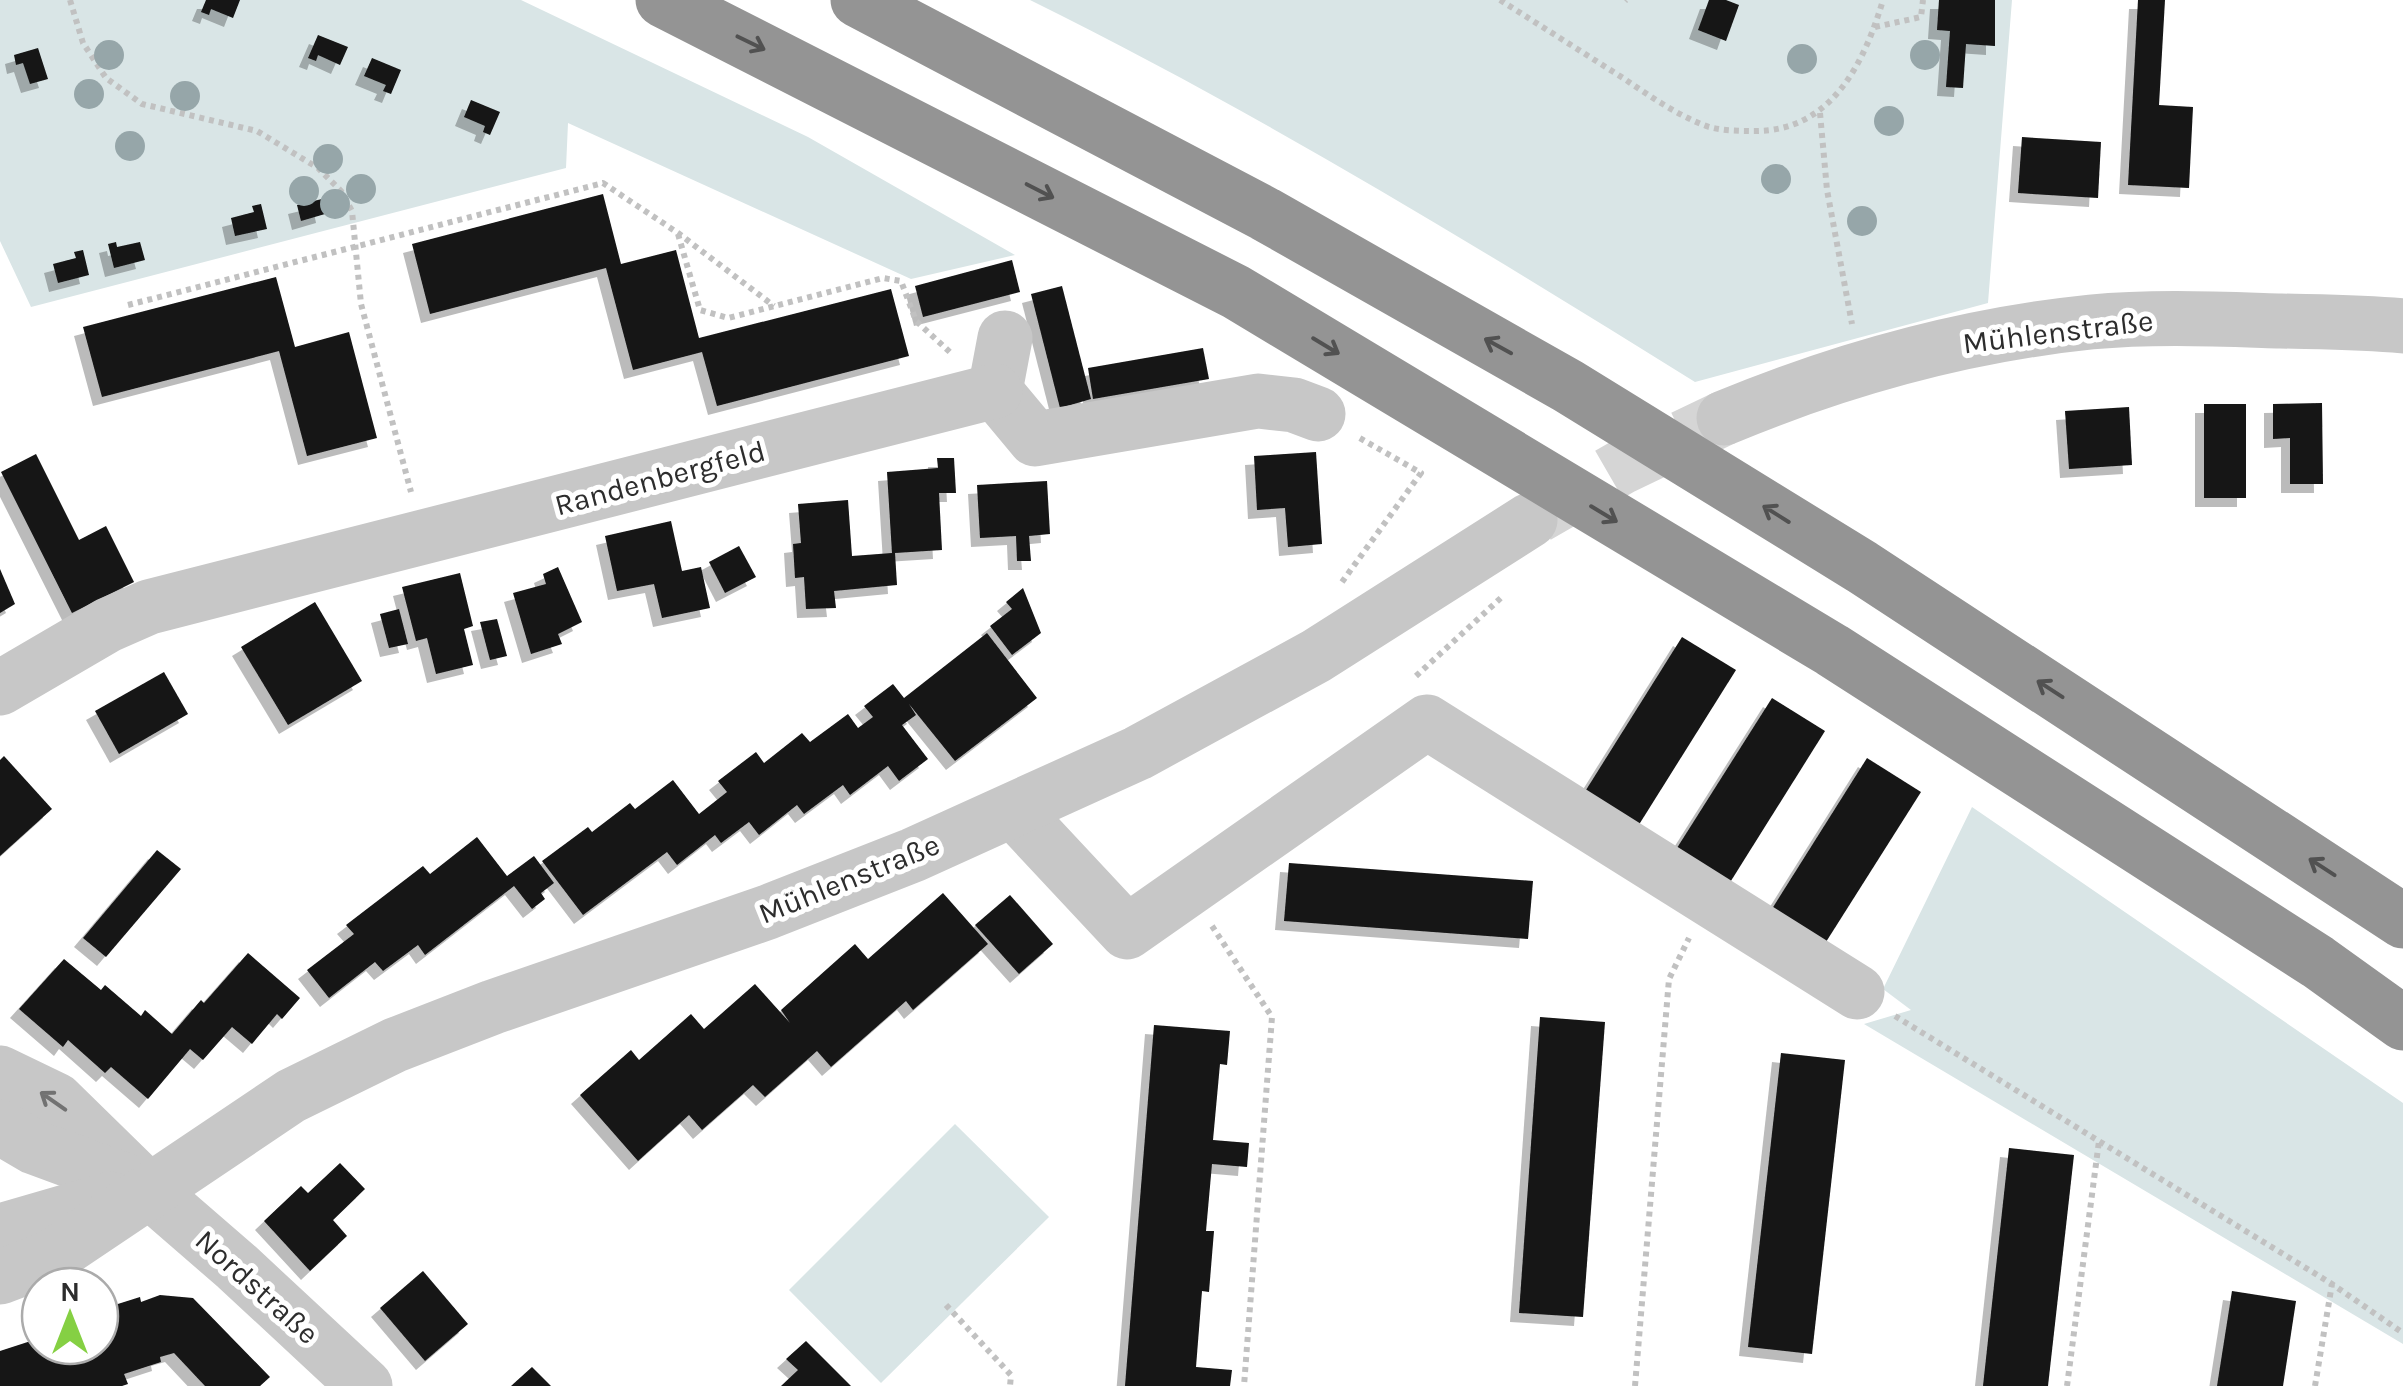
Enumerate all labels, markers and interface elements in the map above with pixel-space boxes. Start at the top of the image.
one-way arrow [736,34,765,53]
one-way arrow [1025,182,1055,201]
street label: Mühlenstraße [1961,302,2155,362]
one-way arrow [1311,336,1340,356]
one-way arrow [1484,336,1513,356]
street label: Randenbergfeld [551,433,769,523]
one-way arrow [1589,504,1618,524]
one-way arrow [1762,504,1791,524]
one-way arrow [2036,679,2065,700]
street label: Mühlenstraße [753,826,945,932]
one-way arrow [2308,856,2337,877]
one-way arrow [40,1091,67,1112]
street label: Nordstraße [188,1222,326,1352]
north arrow [20,1266,120,1366]
text: N [60,1275,80,1308]

